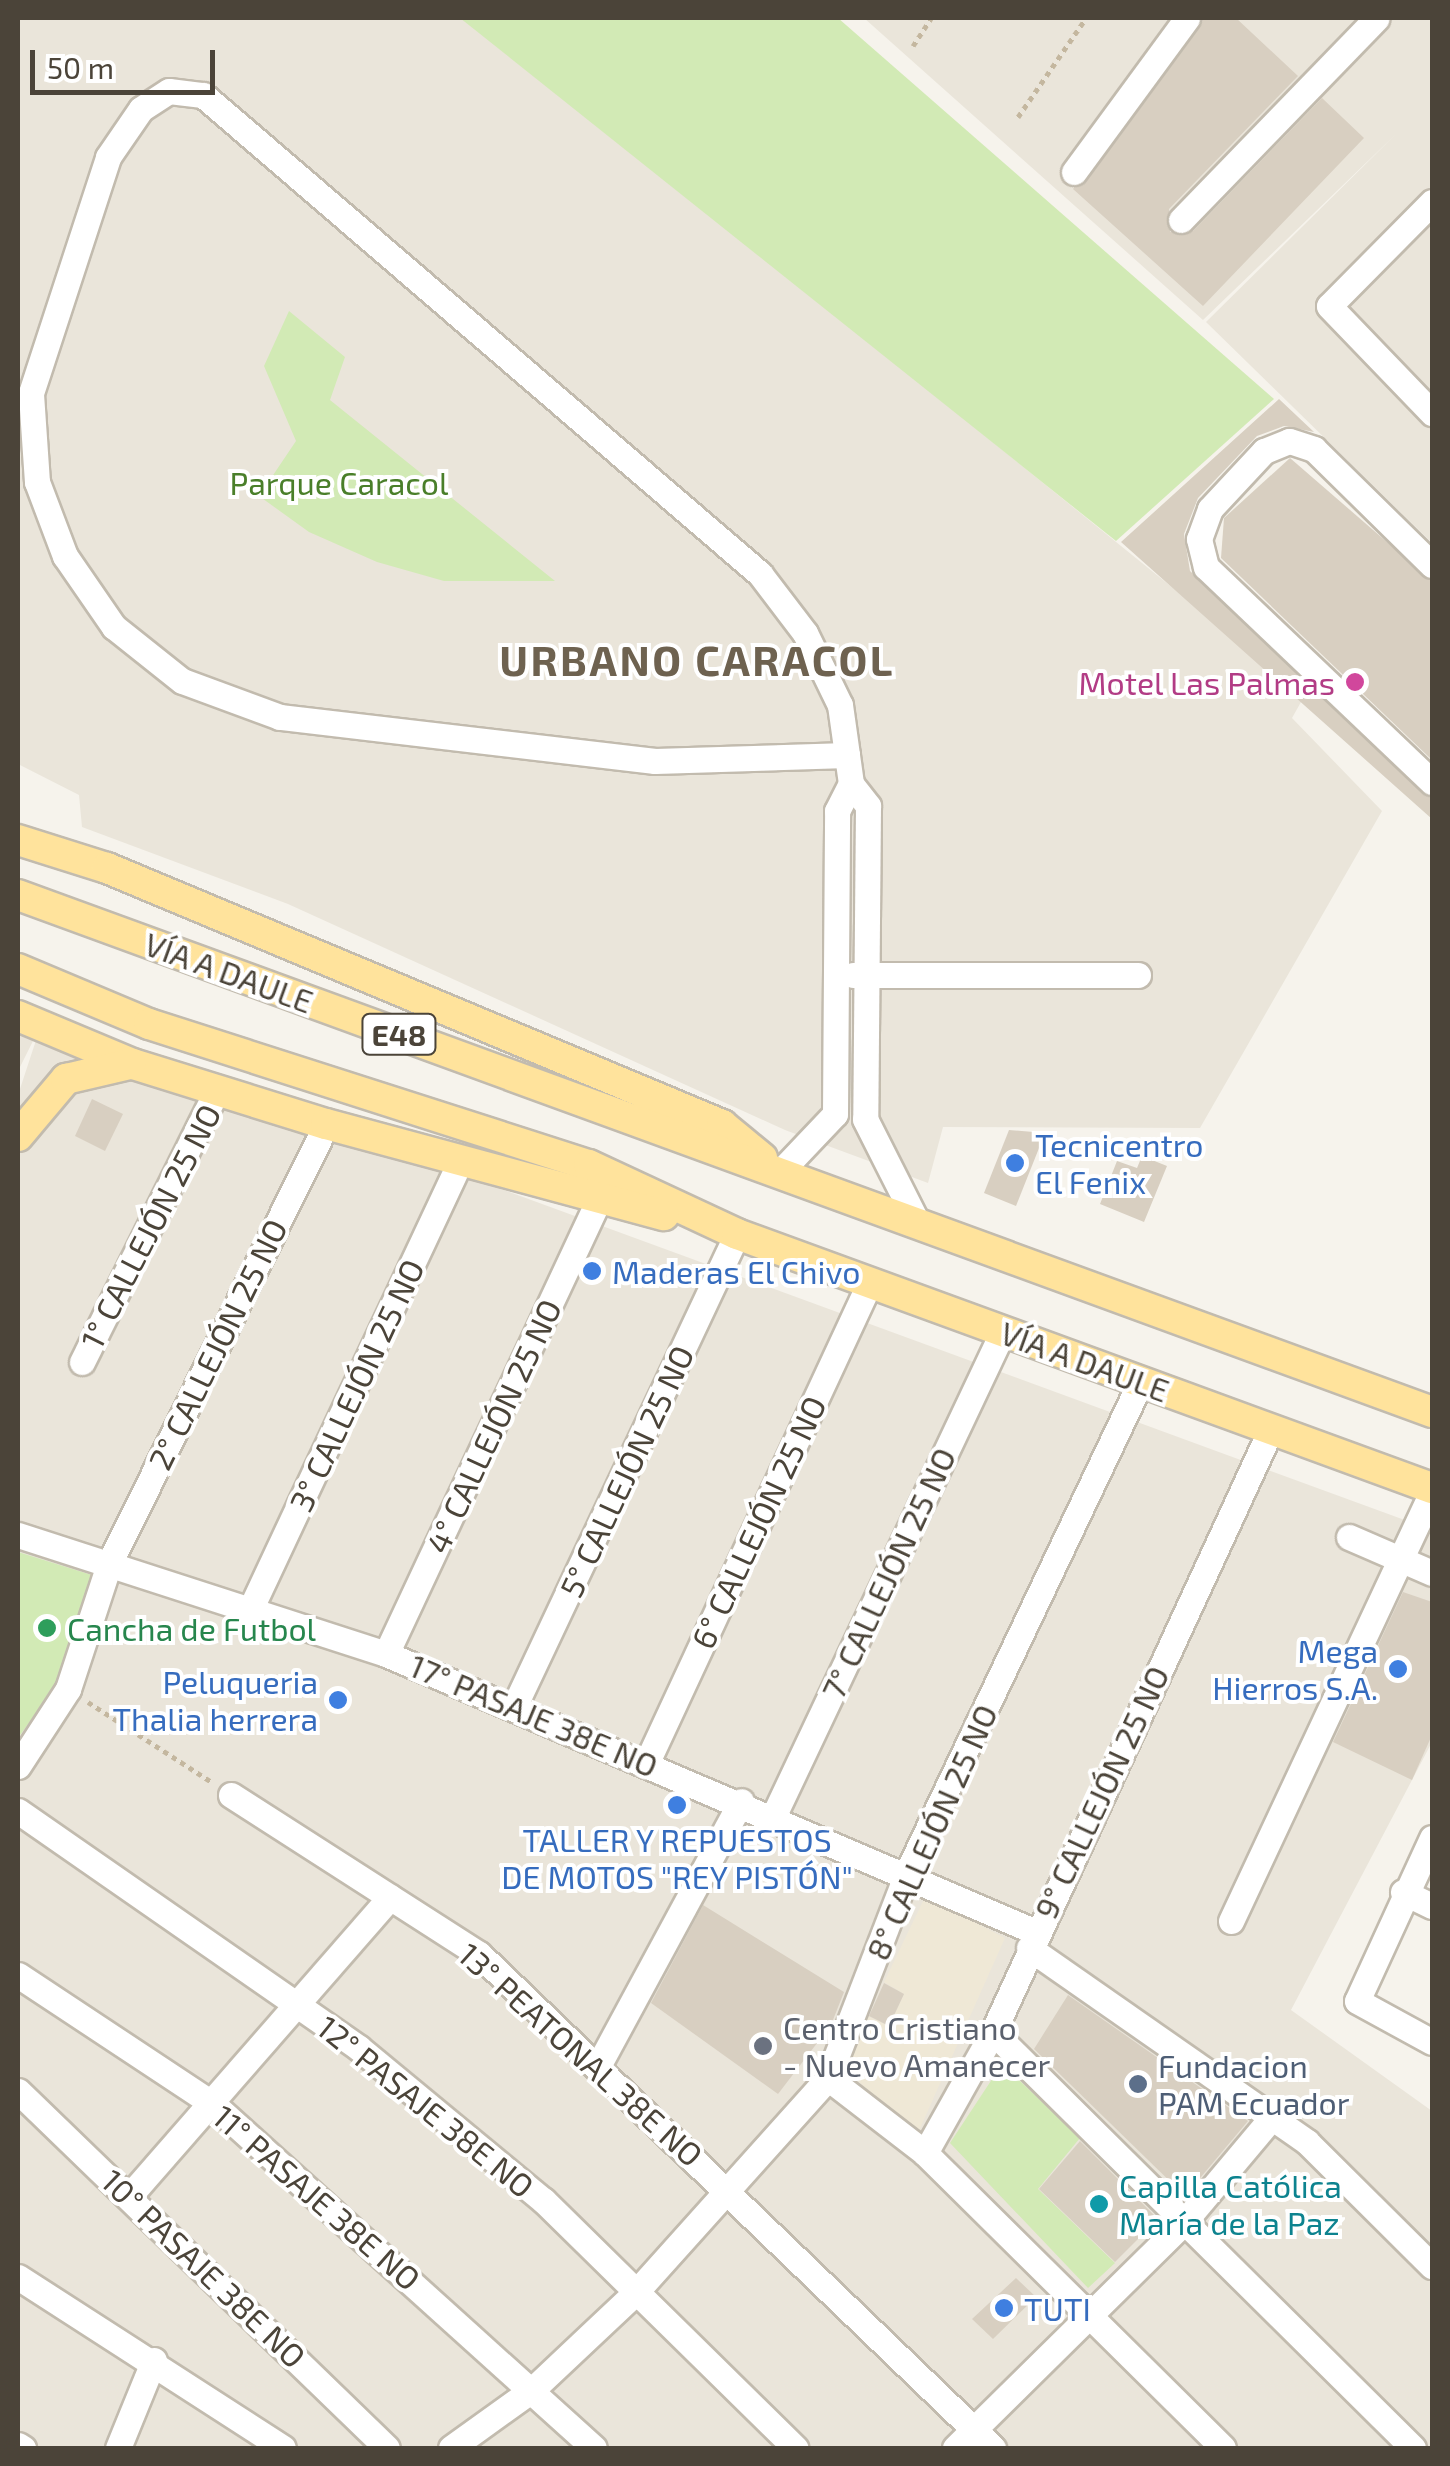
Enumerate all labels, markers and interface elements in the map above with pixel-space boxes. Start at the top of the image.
scale bar [35,30,220,92]
text: 50 m [47,49,114,85]
park label: Parque Caracol [230,463,448,501]
district label: URBANO CARACOL [499,634,895,684]
place label: Motel Las Palmas [1078,663,1335,701]
marker: Motel Las Palmas [1344,671,1366,693]
street label: VÍA A DAULE [139,923,319,1021]
road number: E48 [359,1009,439,1059]
street label: 1° CALLEJÓN 25 NO [72,1098,228,1354]
place label: Tecnicentro El Fenix [1035,1126,1203,1201]
marker: Tecnicentro El Fenix [1004,1152,1026,1174]
street label: 2° CALLEJÓN 25 NO [140,1213,294,1475]
place label: Maderas El Chivo [612,1252,861,1290]
street label: 3° CALLEJÓN 25 NO [281,1253,431,1517]
marker: Maderas El Chivo [581,1260,603,1282]
street label: 4° CALLEJÓN 25 NO [417,1293,569,1559]
street label: VÍA A DAULE [995,1312,1175,1410]
street label: 5° CALLEJÓN 25 NO [551,1339,701,1603]
street label: 6° CALLEJÓN 25 NO [683,1390,833,1654]
street label: 7° CALLEJÓN 25 NO [813,1442,963,1704]
place label: Cancha de Futbol [67,1609,316,1647]
marker: Cancha de Futbol [36,1617,58,1639]
place label: Mega Hierros S.A. [1212,1632,1378,1707]
street label: 17° PASAJE 38E NO [404,1645,664,1785]
marker: Mega Hierros S.A. [1387,1658,1409,1680]
street label: 9° CALLEJÓN 25 NO [1026,1660,1176,1924]
place label: Peluqueria Thalia herrera [112,1663,318,1738]
marker: Peluqueria Thalia herrera [327,1689,349,1711]
street label: 8° CALLEJÓN 25 NO [857,1698,1005,1966]
marker: TALLER Y REPUESTOS DE MOTOS "REY PISTÓN" [666,1794,688,1816]
place label: TALLER Y REPUESTOS DE MOTOS "REY PISTÓN" [501,1821,853,1896]
street label: 13° PEATONAL 38E NO [451,1934,711,2174]
street label: 12° PASAJE 38E NO [310,2007,542,2205]
place label: Centro Cristiano - Nuevo Amanecer [783,2009,1051,2084]
marker: Centro Cristiano - Nuevo Amanecer [752,2035,774,2057]
place label: Fundacion PAM Ecuador [1158,2047,1350,2122]
marker: Fundacion PAM Ecuador [1127,2073,1149,2095]
street label: 11° PASAJE 38E NO [206,2097,428,2297]
street label: 10° PASAJE 38E NO [94,2161,314,2375]
place label: Capilla Católica María de la Paz [1119,2167,1342,2242]
marker: Capilla Católica María de la Paz [1088,2193,1110,2215]
place label: TUTI [1024,2289,1091,2327]
marker: TUTI [993,2297,1015,2319]

